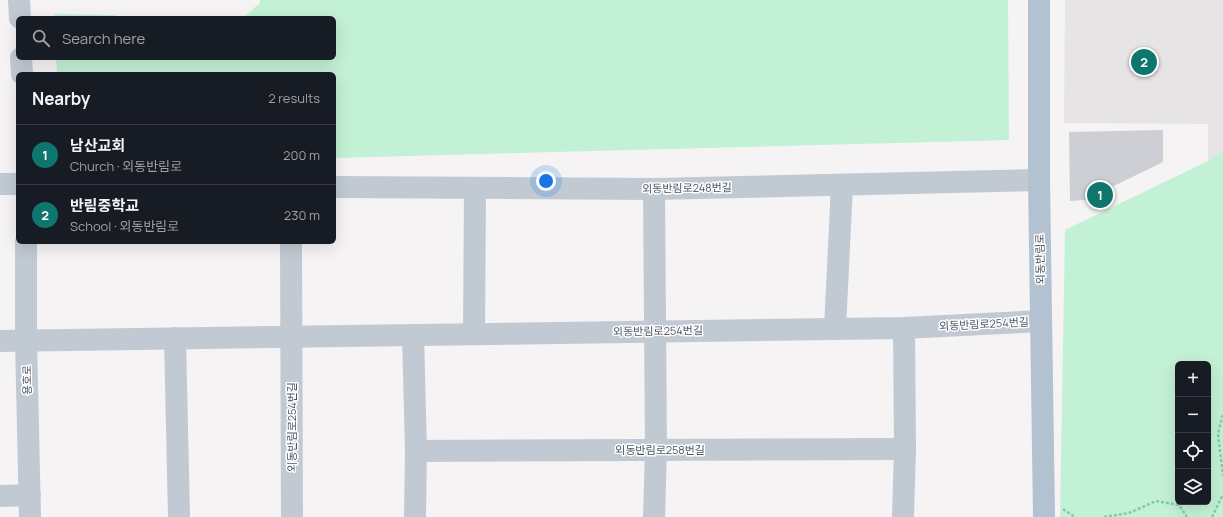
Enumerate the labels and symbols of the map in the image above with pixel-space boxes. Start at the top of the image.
pin: 2 [1131,47,1157,77]
your location [536,171,556,191]
street label: 외동반림로248번길 [642,179,732,196]
pin: 1 [1087,180,1113,210]
street label: 외동반림로 [1032,234,1047,284]
street label: 외동반림로254번길 [939,314,1029,333]
street label: 외동반림로254번길 [613,322,703,339]
street label: 용호로 [19,365,34,395]
street label: 외동반림로254번길 [284,382,299,472]
street label: 외동반림로258번길 [615,442,705,457]

